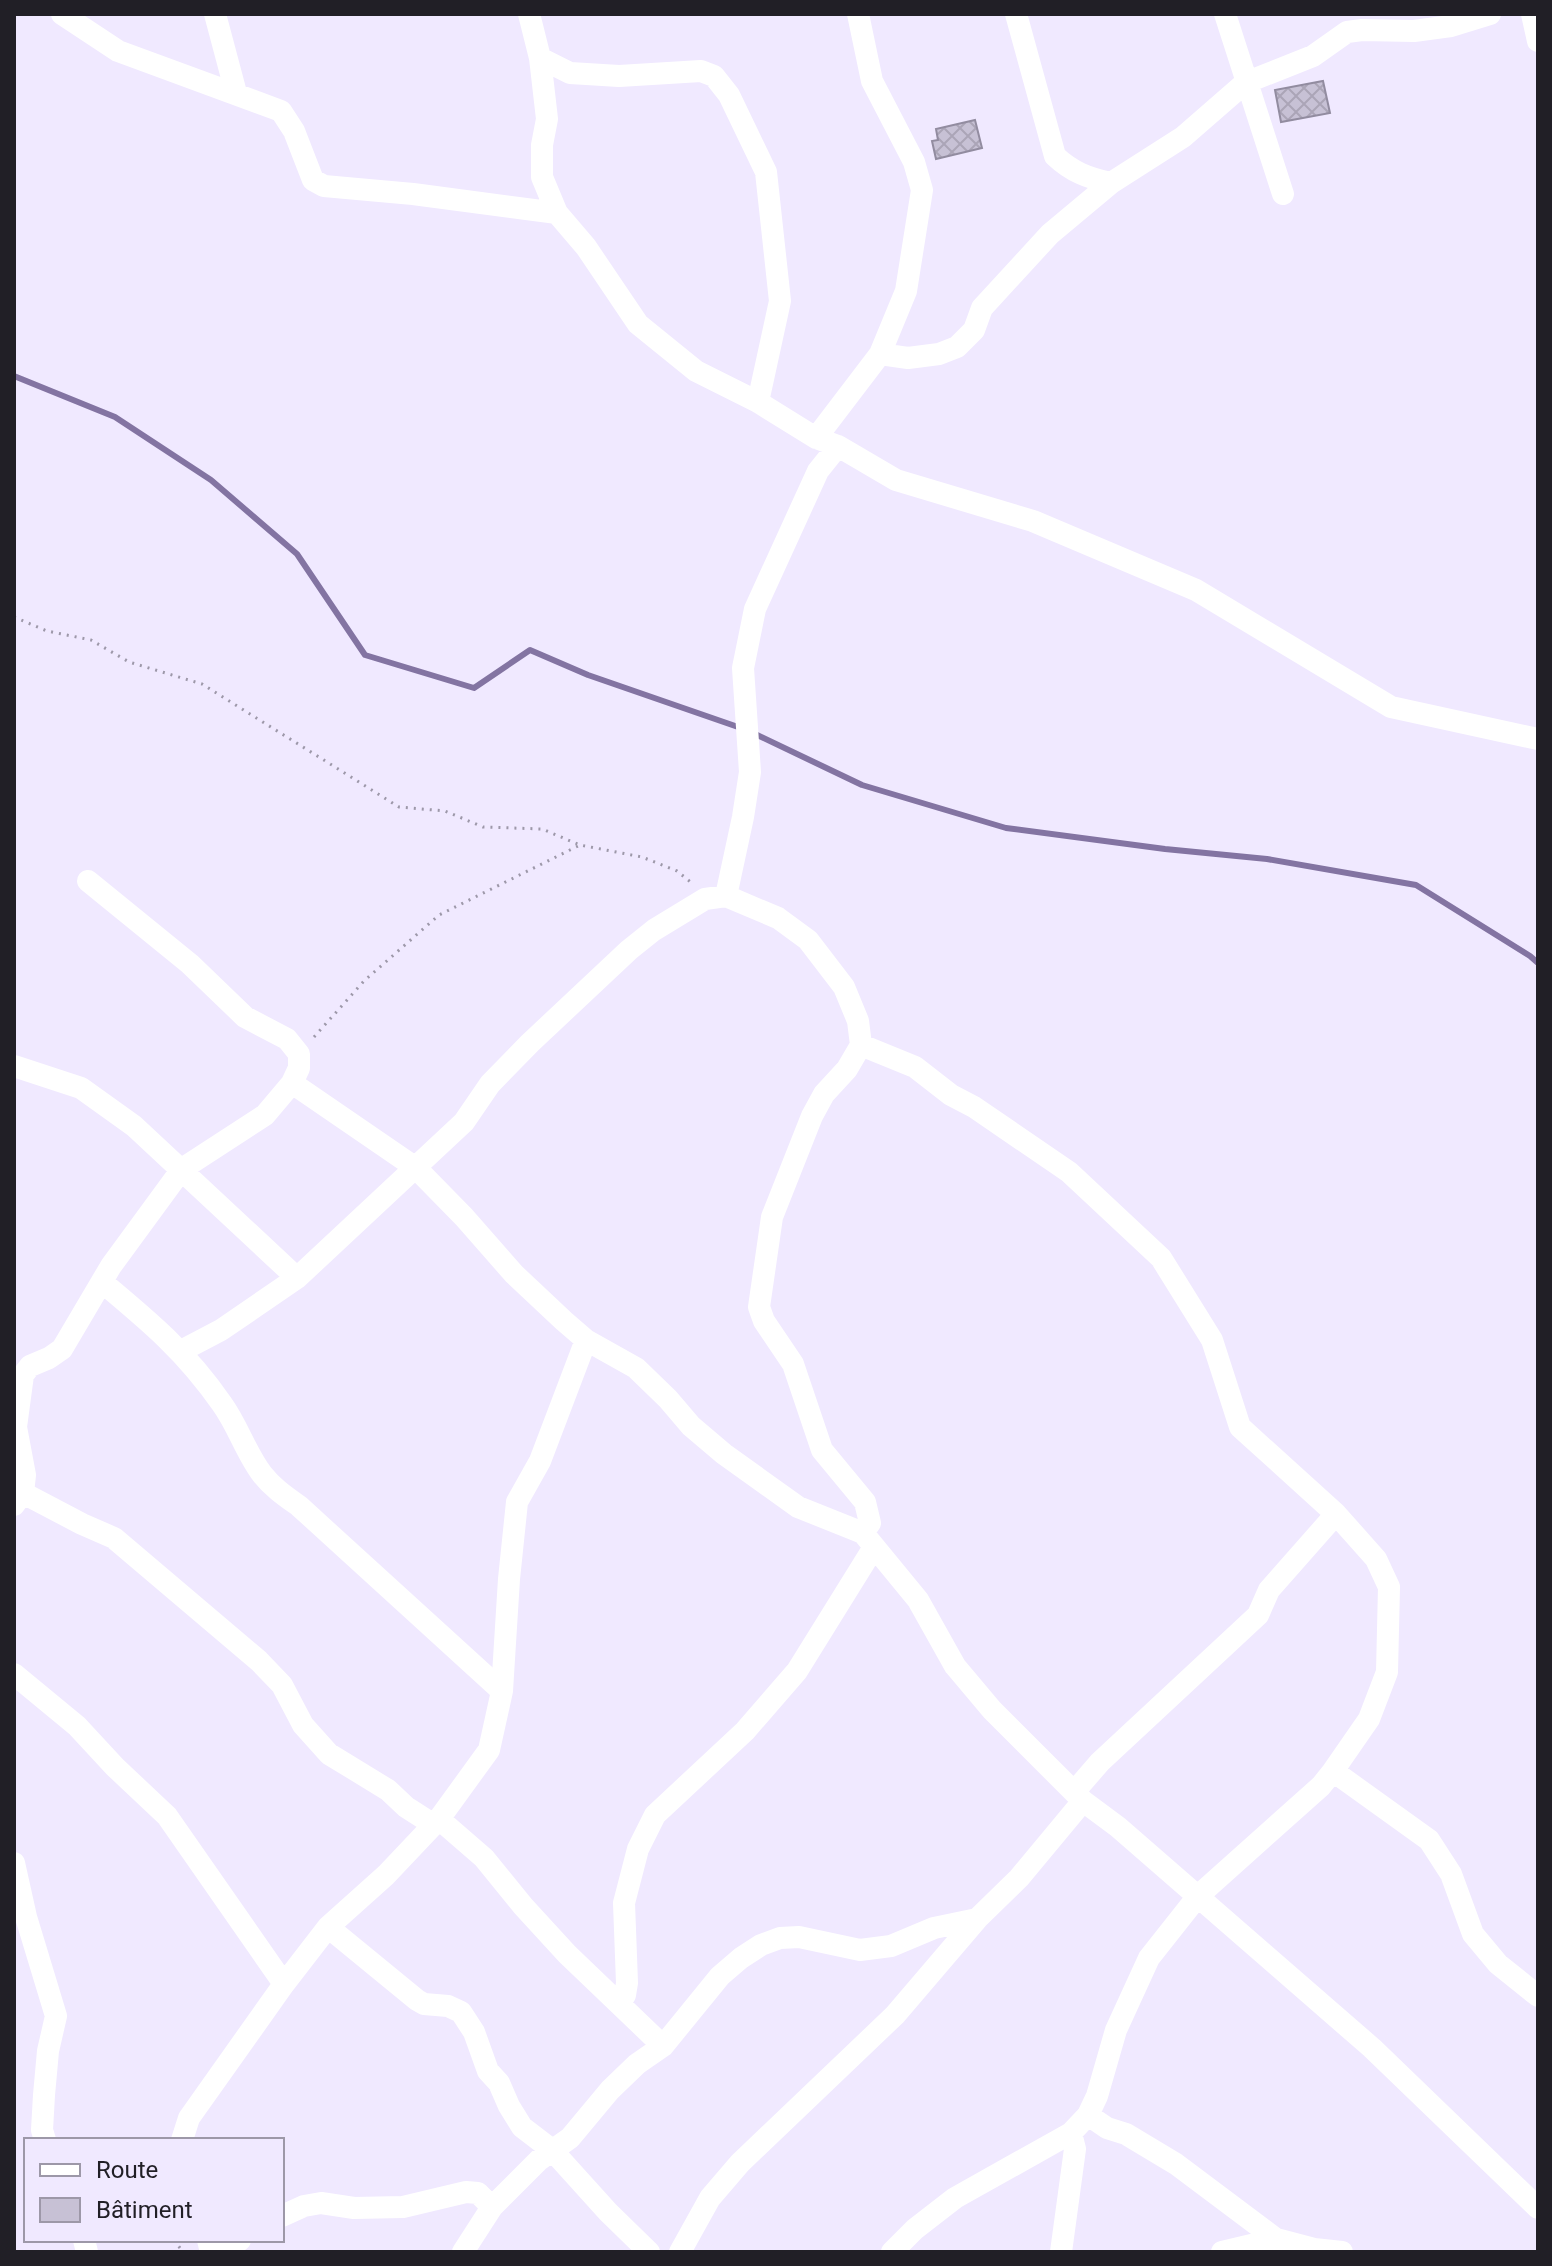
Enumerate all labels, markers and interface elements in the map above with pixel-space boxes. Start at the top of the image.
legend [24,2138,284,2242]
text: Route [96,2156,158,2184]
text: Bâtiment [96,2196,193,2224]

